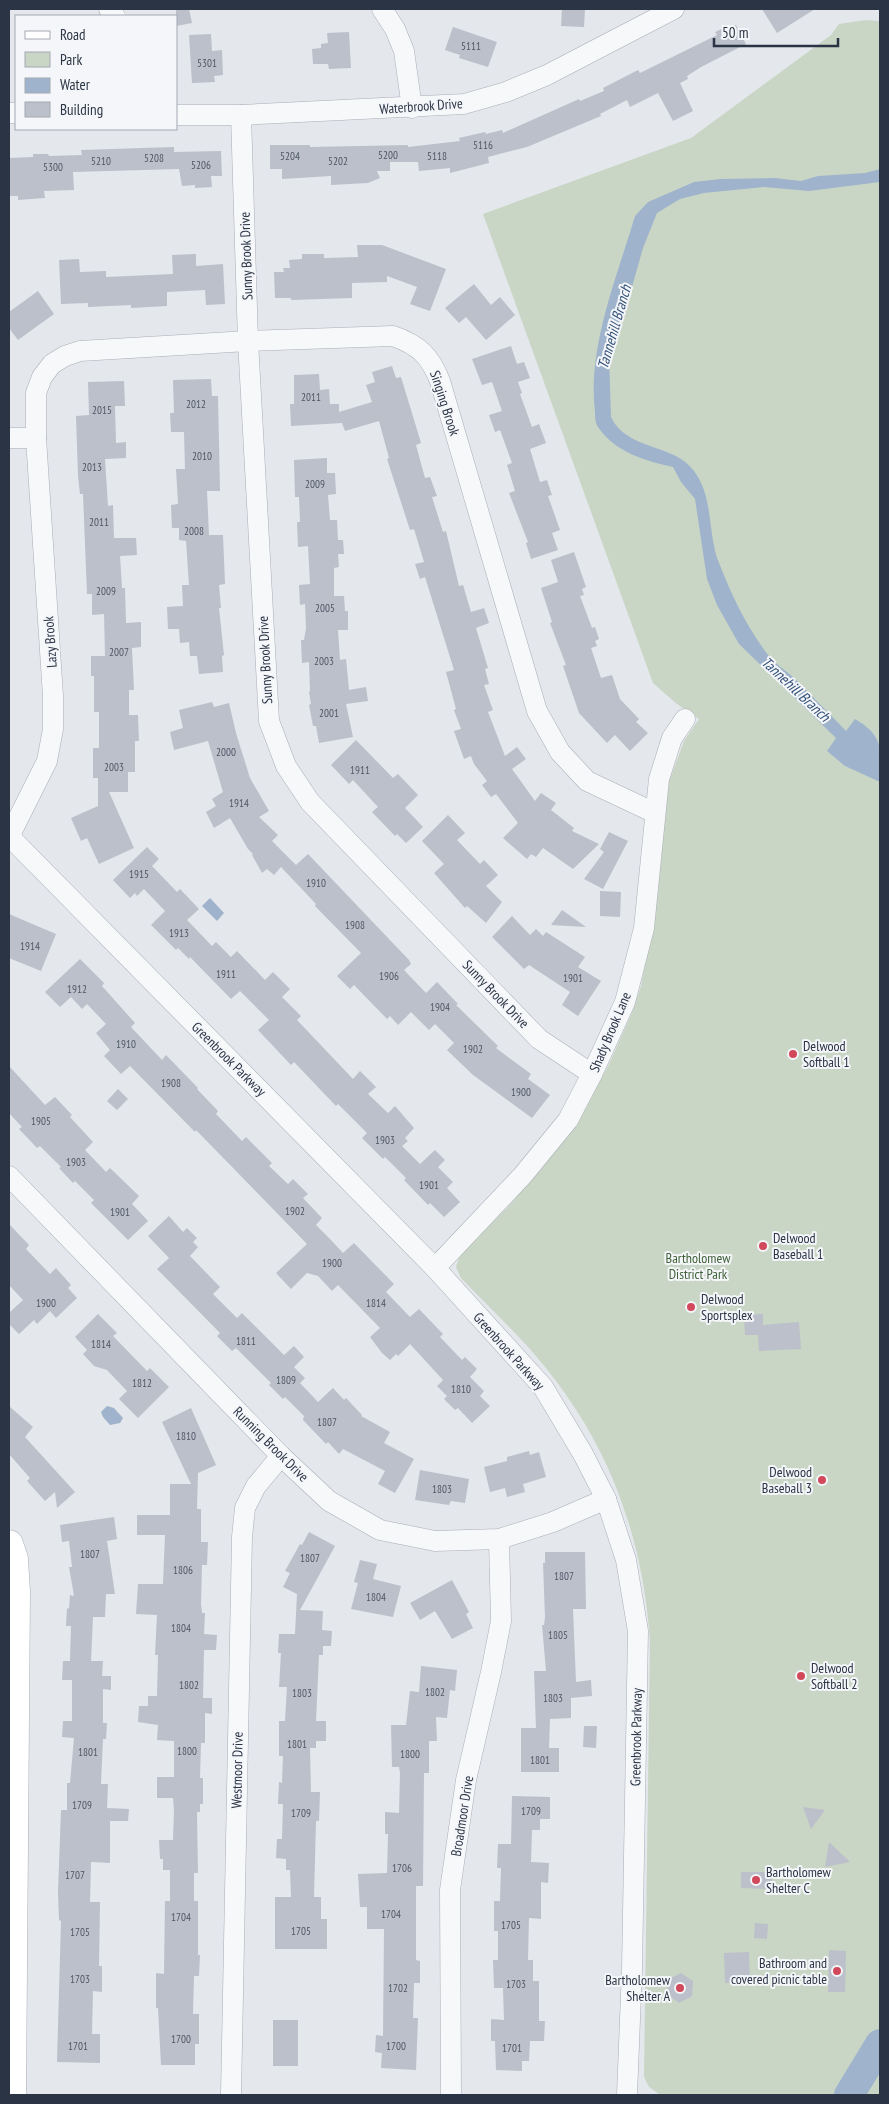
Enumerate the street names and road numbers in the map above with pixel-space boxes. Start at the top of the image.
street label: Waterbrook Drive [379,94,463,118]
street label: Sunny Brook Drive [235,211,257,300]
street label: Singing Brook [426,368,464,438]
street label: Lazy Brook [39,615,61,669]
street label: Sunny Brook Drive [254,615,276,705]
street label: Sunny Brook Drive [459,956,533,1032]
street label: Shady Brook Lane [585,989,635,1075]
street label: Greenbrook Parkway [188,1018,271,1101]
street label: Greenbrook Parkway [469,1308,549,1394]
street label: Running Brook Drive [230,1403,313,1486]
street label: Greenbrook Parkway [626,1687,646,1786]
street label: Westmoor Drive [227,1731,247,1809]
street label: Broadmoor Drive [447,1774,477,1858]

